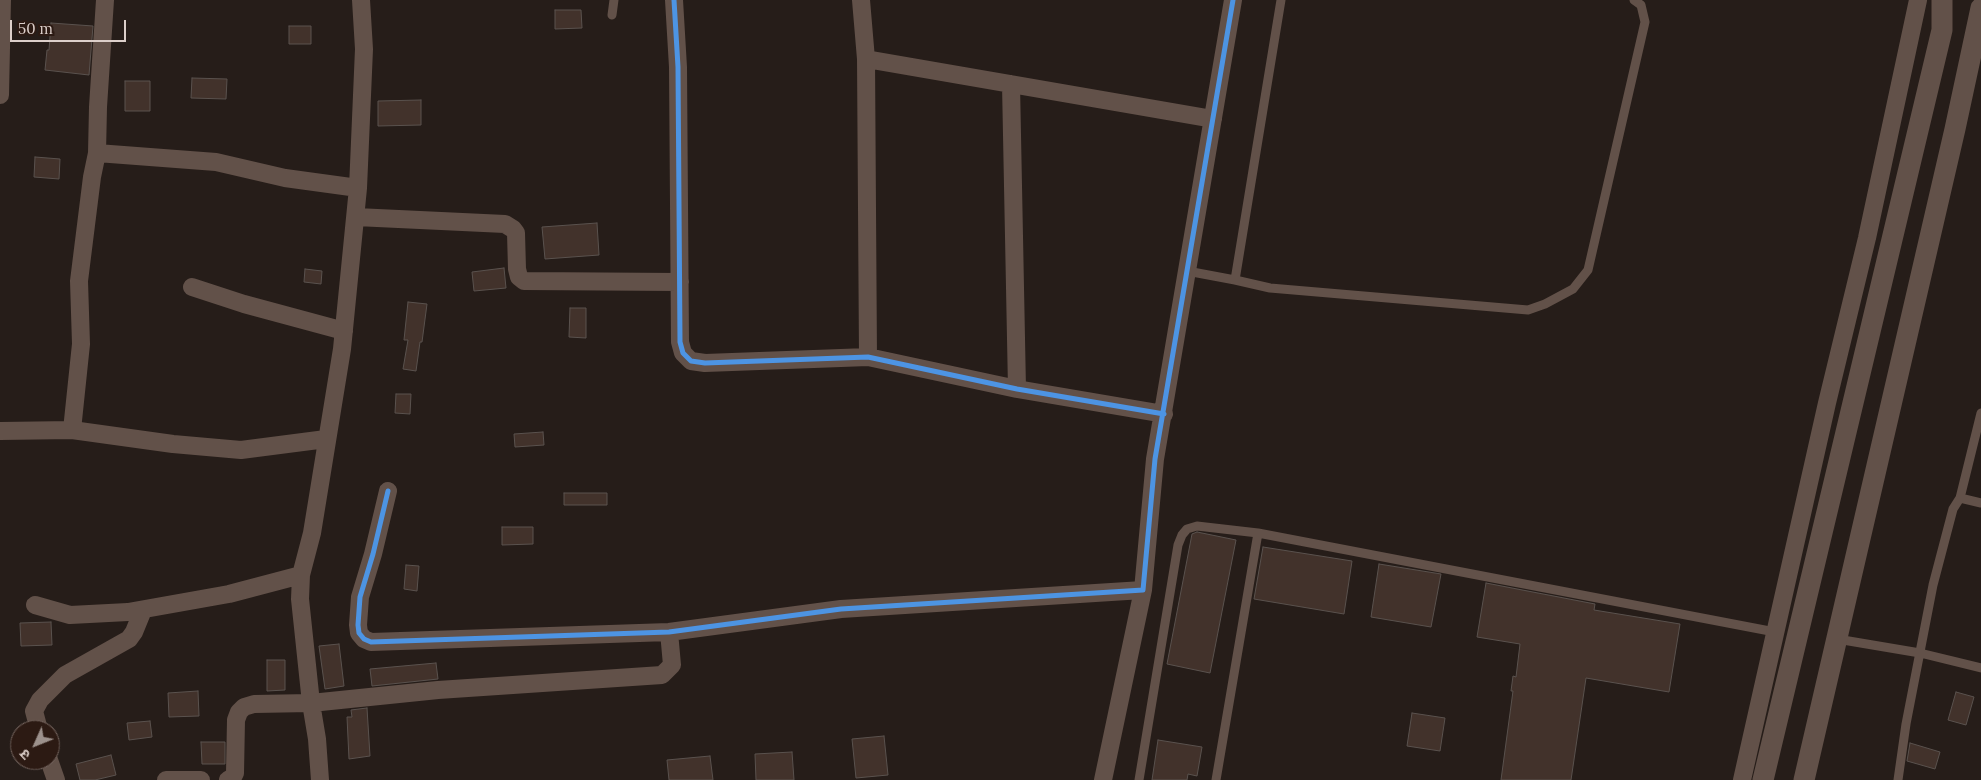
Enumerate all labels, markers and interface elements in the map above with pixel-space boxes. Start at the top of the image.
scale bar [12,10,129,42]
text: 50 m [18,19,53,38]
north arrow [10,720,60,770]
text: उ [16,746,34,764]

